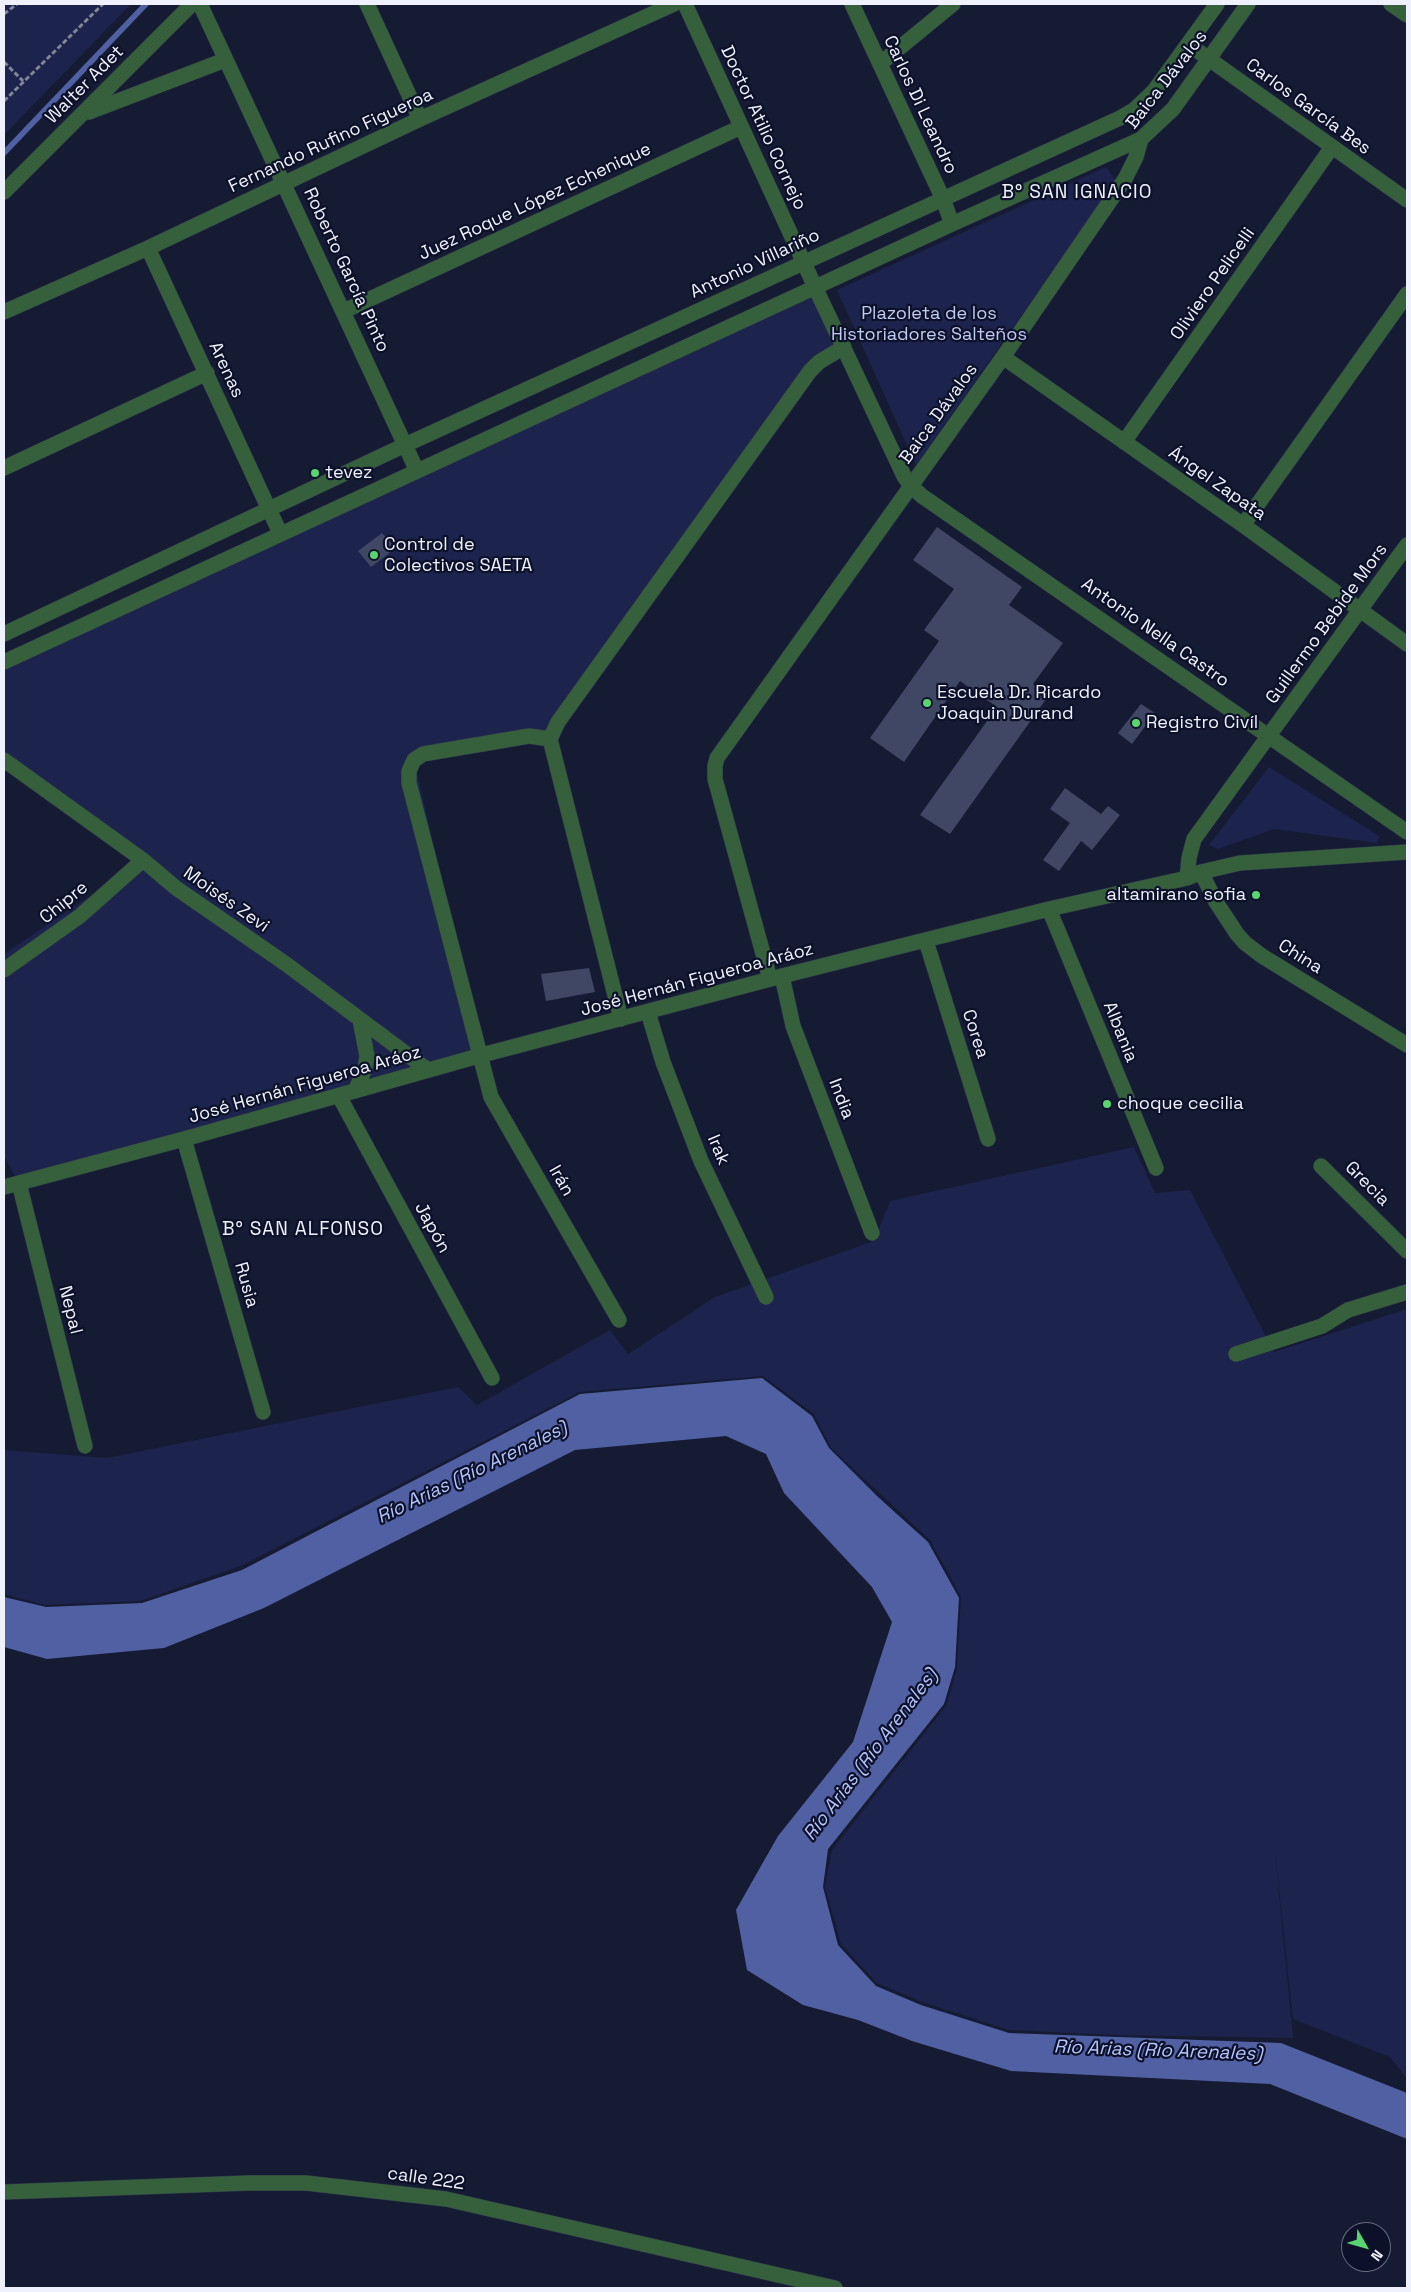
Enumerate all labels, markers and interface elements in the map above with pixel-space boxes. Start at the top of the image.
street label: Baica Dávalos [1122,26,1212,134]
street label: Carlos Di Leandro [878,32,962,178]
street label: Walter Adet [41,41,129,129]
street label: Doctor Atilio Cornejo [715,42,811,214]
street label: Carlos García Bes [1241,54,1375,160]
street label: Fernando Rufino Figueroa [225,84,437,198]
street label: Juez Roque López Echenique [415,139,655,265]
district label: B° SAN IGNACIO [1000,182,1154,204]
street label: Roberto García Pinto [298,184,394,356]
street label: Oliviero Pelicelli [1166,224,1260,344]
street label: Antonio Villariño [687,225,823,303]
park label: Plazoleta de los Historiadores Salteños [831,303,1027,346]
street label: Arenas [204,339,248,401]
street label: Baica Dávalos [895,360,983,468]
street label: Ángel Zapata [1164,442,1270,526]
place label: tevez [325,462,372,484]
marker: tevez [309,467,321,479]
place label: Control de Colectivos SAETA [384,534,532,576]
street label: Guillermo Bebide Mors [1262,540,1392,708]
marker: Control de Colectivos SAETA [368,549,380,561]
street label: Antonio Nella Castro [1077,574,1233,692]
place label: Escuela Dr. Ricardo Joaquin Durand [937,682,1101,724]
marker: Escuela Dr. Ricardo Joaquin Durand [921,697,933,709]
place label: Registro Civíl [1146,712,1258,734]
marker: Registro Civíl [1130,717,1142,729]
street label: Moisés Zevi [179,863,273,937]
street label: Chipre [36,877,92,929]
place label: altamirano sofia [1107,884,1246,906]
marker: altamirano sofia [1250,889,1262,901]
street label: China [1274,935,1326,979]
street label: José Hernán Figueroa Aráoz [578,938,816,1022]
street label: Albania [1098,999,1142,1065]
street label: Corea [957,1007,993,1061]
street label: José Hernán Figueroa Aráoz [186,1041,424,1129]
street label: India [823,1076,859,1122]
place label: choque cecilia [1117,1093,1244,1115]
marker: choque cecilia [1101,1098,1113,1110]
street label: Irak [702,1132,734,1168]
street label: Grecia [1340,1157,1394,1211]
street label: Irán [544,1162,578,1200]
street label: Japón [409,1199,455,1257]
district label: B° SAN ALFONSO [220,1219,386,1241]
street label: Rusia [229,1260,263,1310]
street label: Nepal [54,1284,86,1336]
water label: Río Arias (Río Arenales) [373,1417,571,1529]
water label: Río Arias (Río Arenales) [799,1665,943,1845]
water label: Río Arias (Río Arenales) [1053,2036,1263,2066]
street label: calle 222 [386,2163,466,2195]
north arrow [1341,2222,1391,2272]
text: N [1367,2246,1387,2265]

